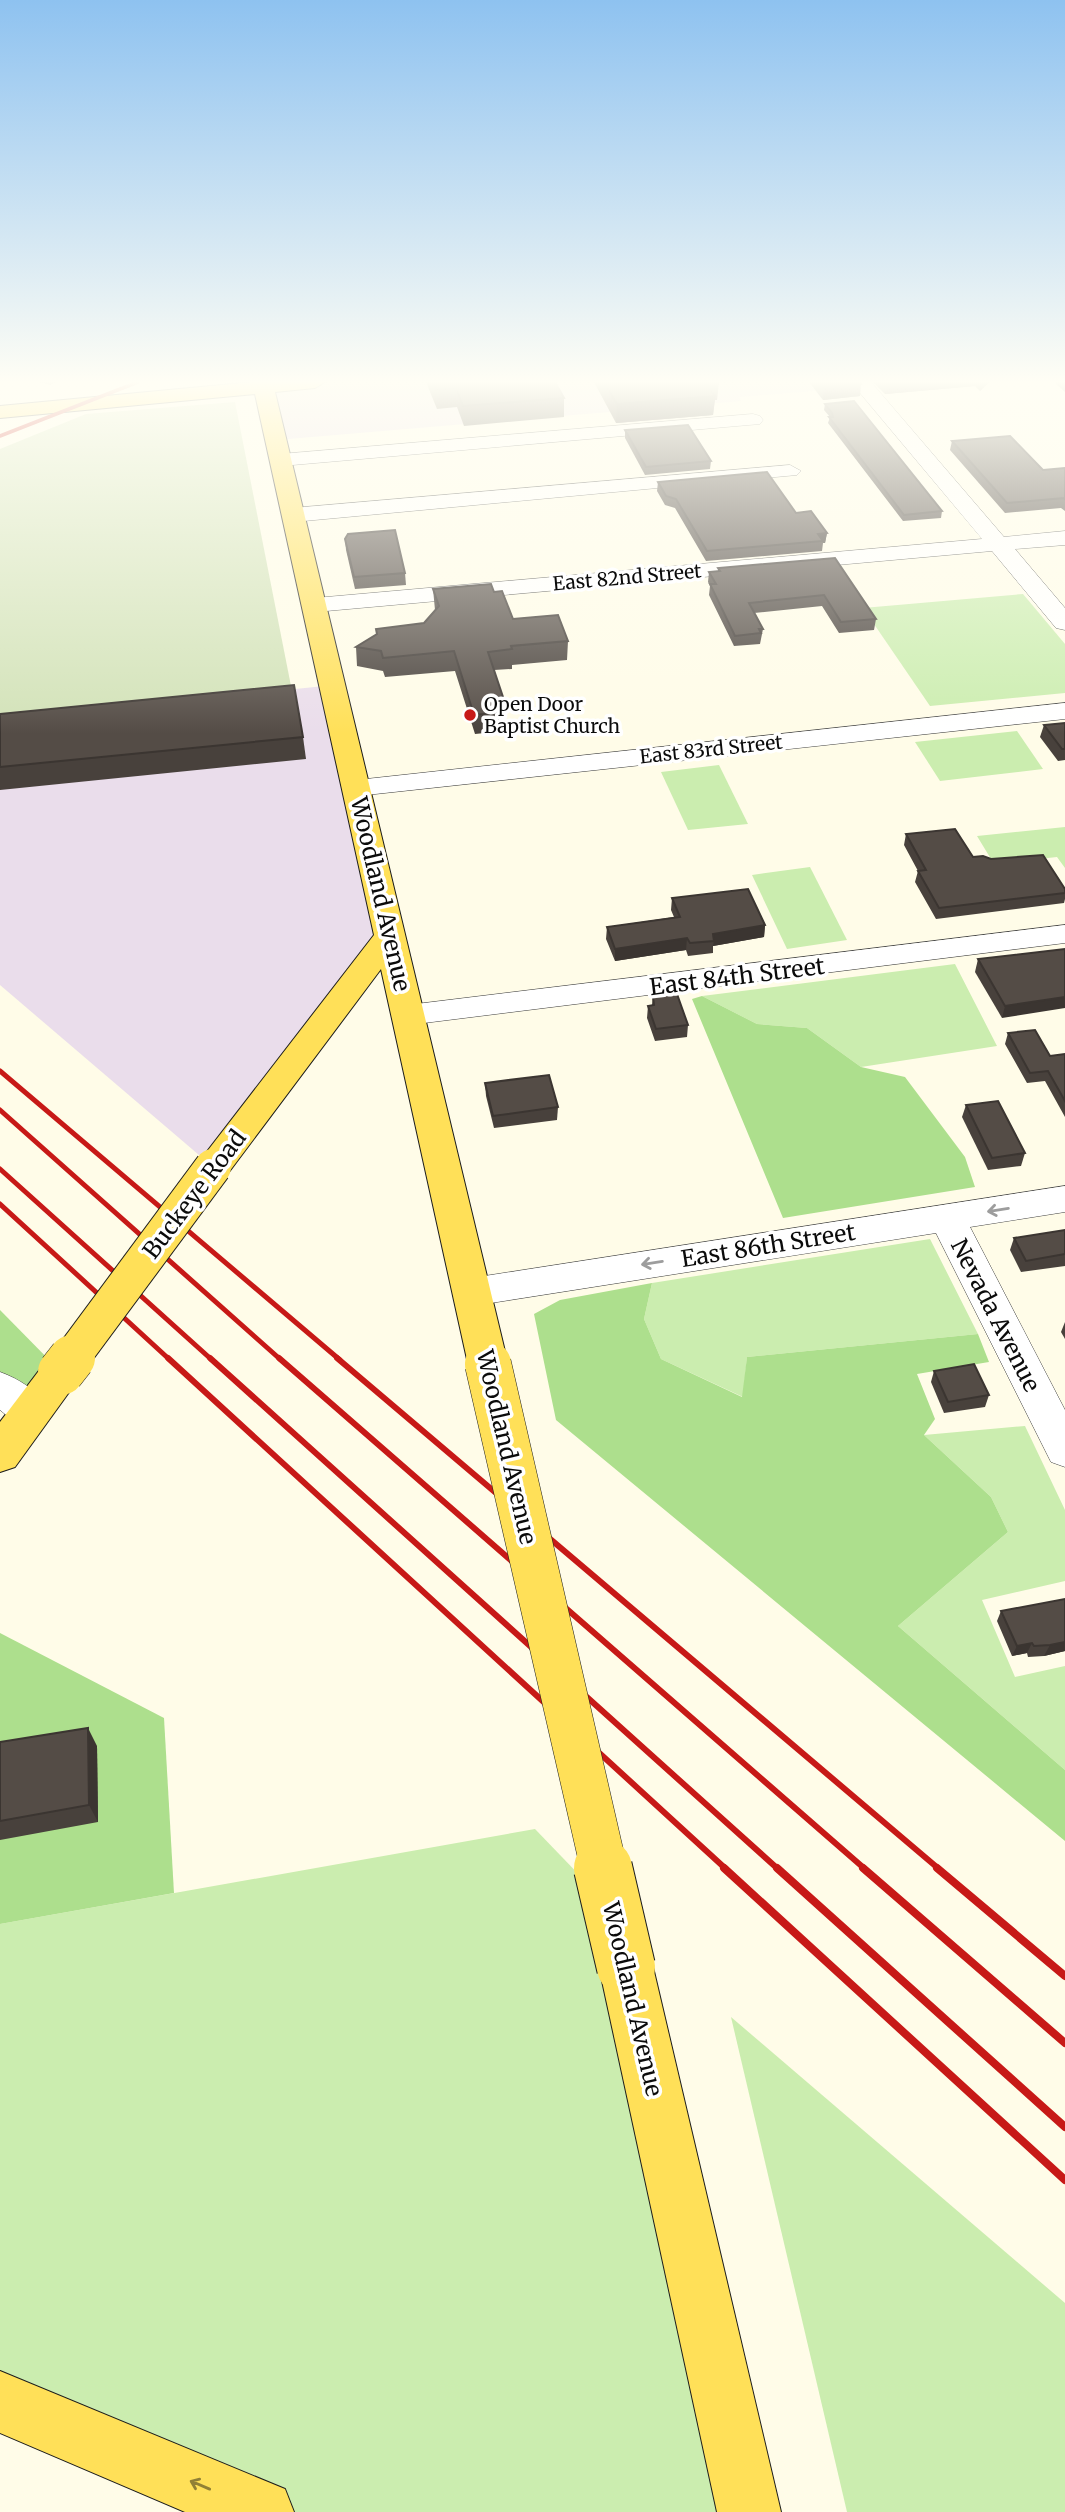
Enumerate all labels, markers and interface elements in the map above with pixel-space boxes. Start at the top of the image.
street label: East 82nd Street [552,558,703,595]
place label: Open Door Baptist Church [484,692,620,738]
marker: Open Door Baptist Church [462,707,478,723]
street label: East 83rd Street [638,729,784,768]
street label: Woodland Avenue [344,793,417,994]
street label: East 84th Street [648,951,826,1001]
street label: Buckeye Road [136,1124,252,1264]
one-way arrow [987,1204,1009,1217]
street label: East 86th Street [679,1217,857,1273]
street label: Nevada Avenue [945,1234,1047,1396]
one-way arrow [641,1257,663,1270]
street label: Woodland Avenue [470,1346,543,1547]
street label: Woodland Avenue [596,1898,669,2099]
one-way arrow [189,2478,211,2491]

